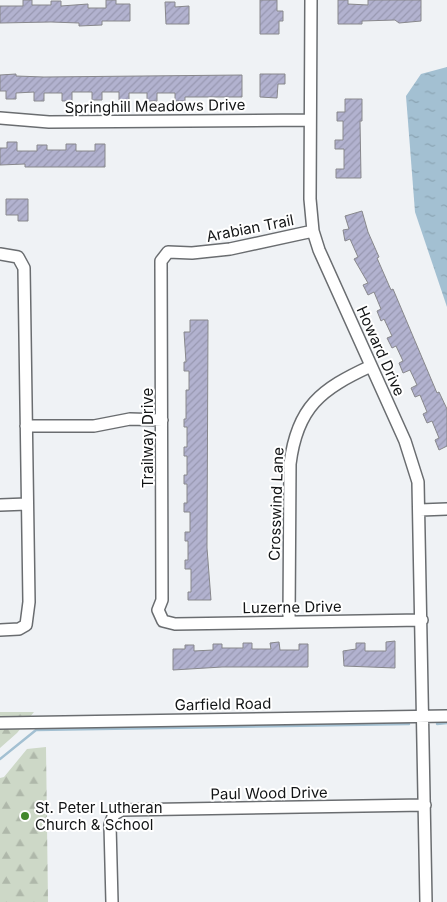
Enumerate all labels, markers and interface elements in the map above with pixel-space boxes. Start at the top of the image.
street label: Springhill Meadows Drive [64,95,246,117]
street label: Arabian Trail [205,210,295,246]
street label: Howard Drive [353,303,409,399]
street label: Trailway Drive [138,388,157,488]
street label: Crosswind Lane [265,447,287,561]
street label: Luzerne Drive [242,597,342,617]
street label: Garfield Road [175,694,271,714]
street label: Paul Wood Drive [210,782,328,804]
place label: St. Peter Lutheran Church & School [35,798,163,834]
marker: St. Peter Lutheran Church & School [19,810,31,822]

